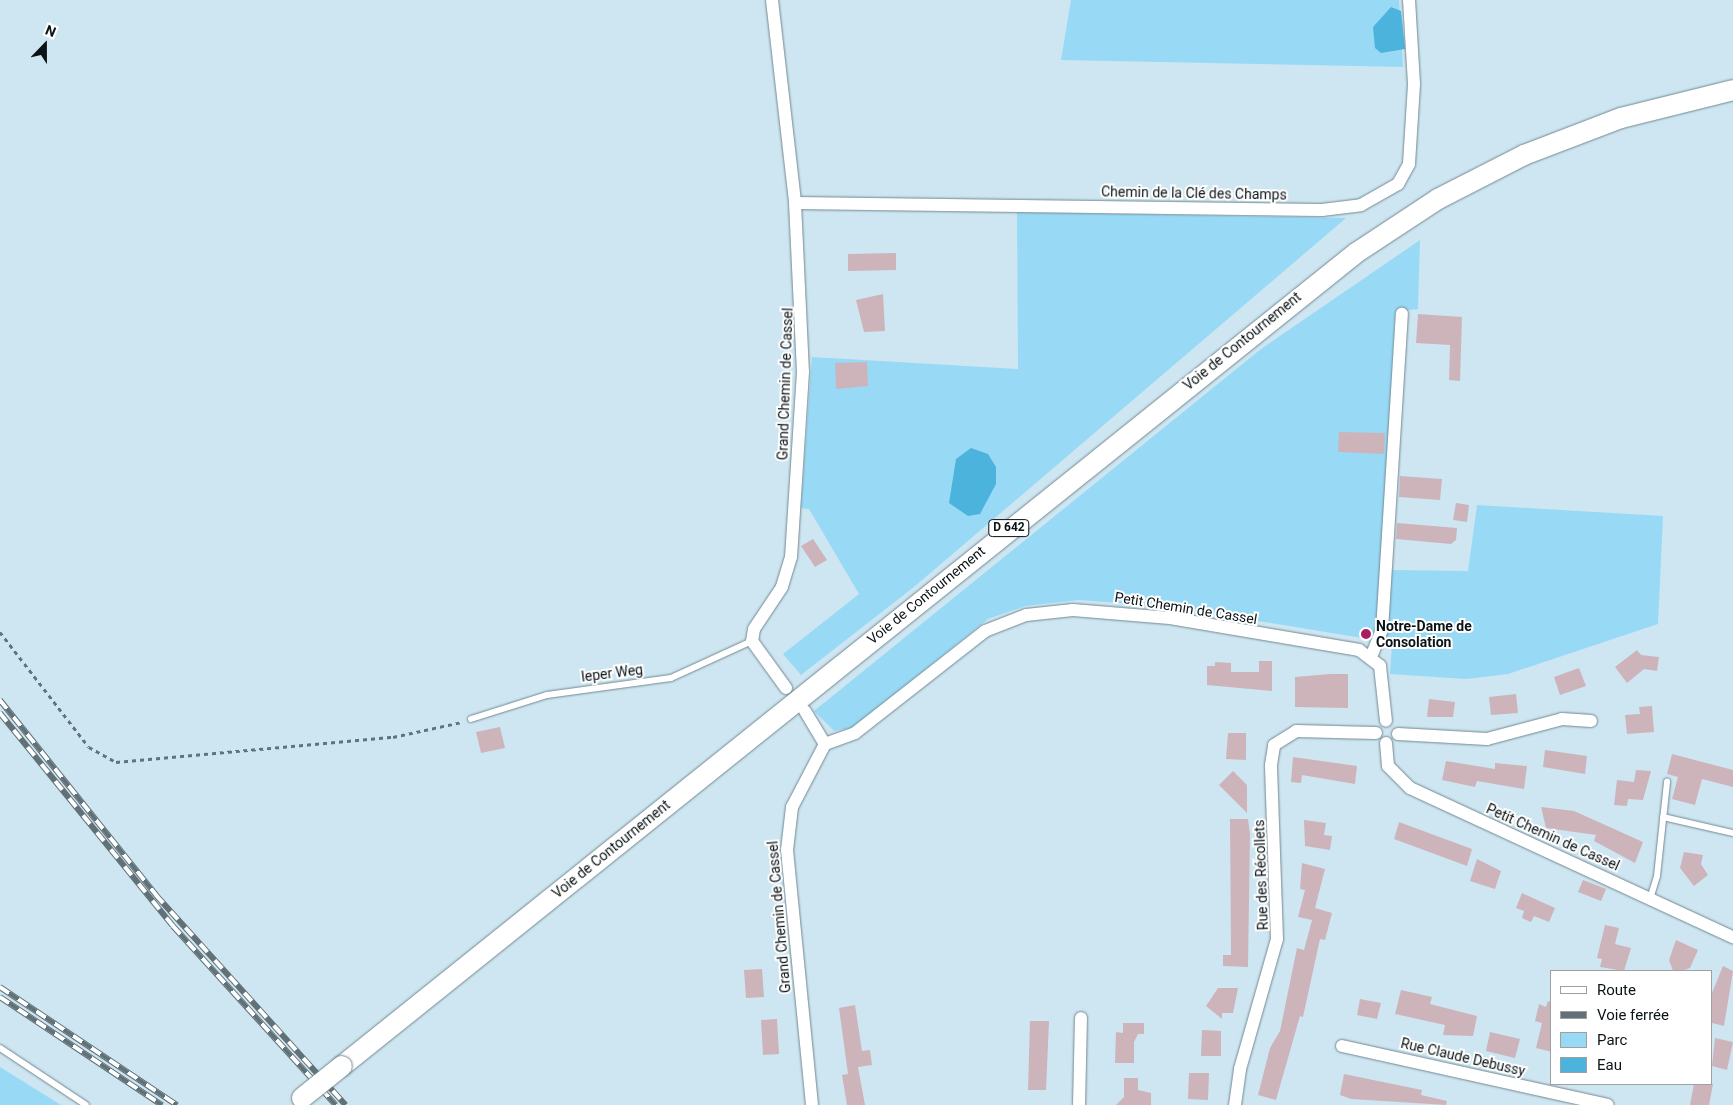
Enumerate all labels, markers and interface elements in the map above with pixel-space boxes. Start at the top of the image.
north arrow [20,20,70,70]
text: N [43,22,58,40]
street label: Chemin de la Clé des Champs [1101,183,1287,203]
street label: Voie de Contournement [1180,288,1304,394]
street label: Grand Chemin de Cassel [774,307,796,461]
road number: D 642 [988,518,1030,538]
street label: Voie de Contournement [864,542,988,648]
street label: Petit Chemin de Cassel [1114,588,1258,628]
place label: Notre-Dame de Consolation [1376,618,1472,650]
marker: Notre-Dame de Consolation [1360,628,1372,640]
street label: Ieper Weg [580,661,644,685]
street label: Voie de Contournement [549,796,673,902]
street label: Petit Chemin de Cassel [1484,800,1622,874]
street label: Rue des Récollets [1251,819,1271,931]
street label: Grand Chemin de Cassel [764,840,794,994]
legend [1550,970,1713,1085]
text: Route [1597,981,1636,999]
text: Voie ferrée [1597,1006,1669,1024]
text: Parc [1597,1031,1627,1049]
street label: Rue Claude Debussy [1399,1035,1527,1079]
text: Eau [1597,1056,1622,1074]

